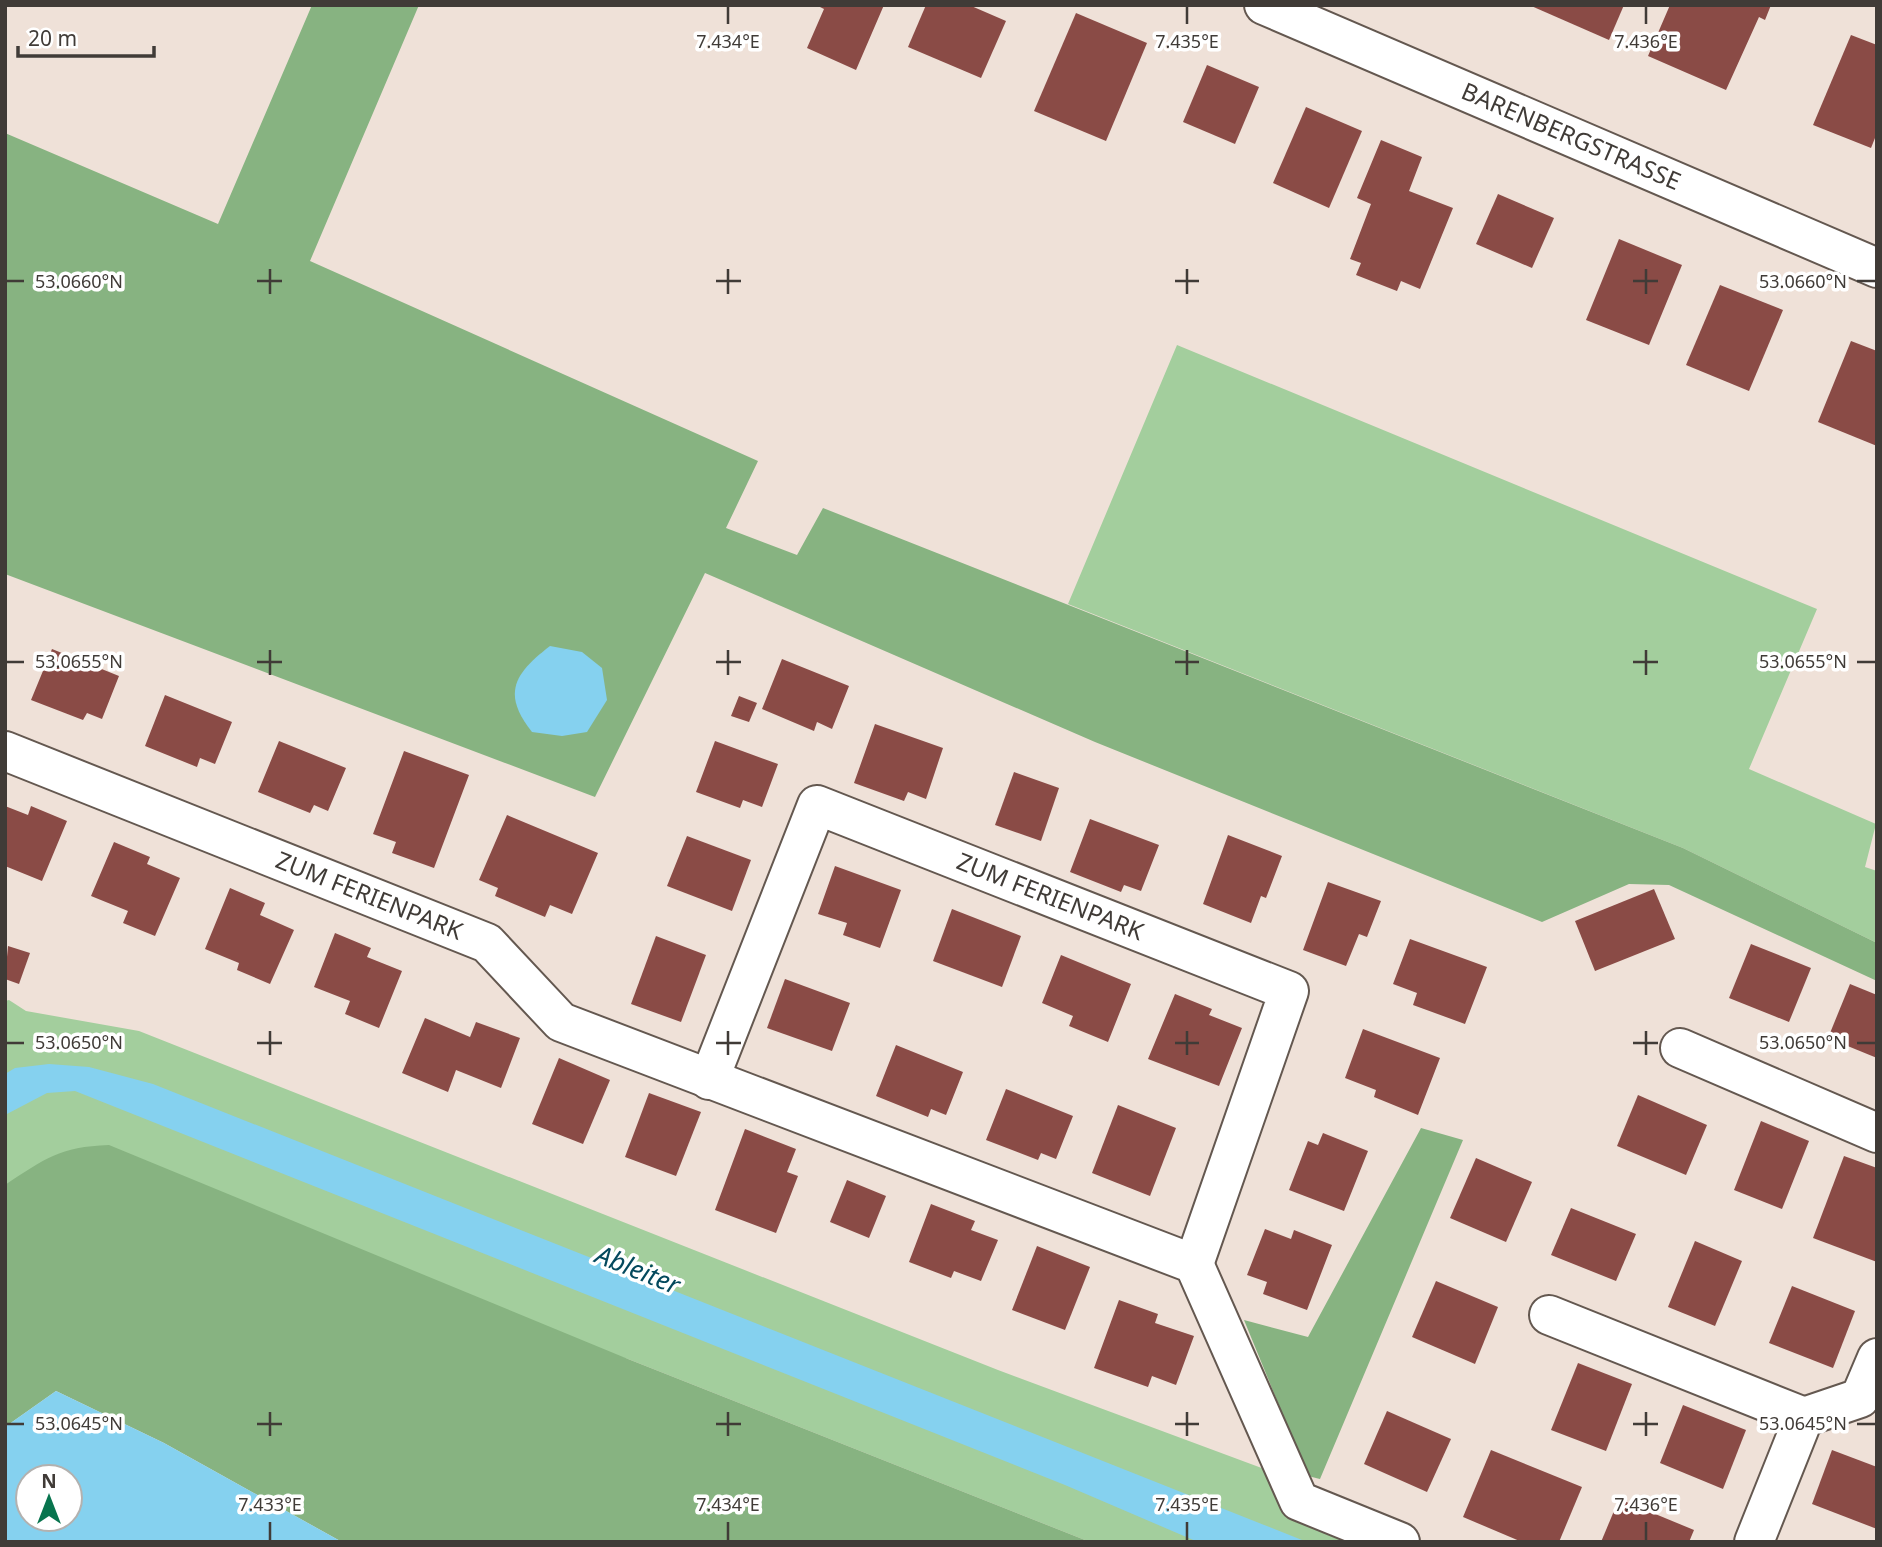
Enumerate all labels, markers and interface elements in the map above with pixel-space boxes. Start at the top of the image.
scale bar [18,14,154,58]
text: 20 m [28,24,77,52]
text: 7.434°E [696,29,760,53]
text: 7.435°E [1155,29,1219,53]
text: 7.436°E [1614,29,1678,53]
street label: BARENBERGSTRASSE [1457,74,1686,197]
text: 53.0660°N [35,269,123,293]
text: 53.0660°N [1759,269,1847,293]
text: 53.0655°N [35,649,123,673]
text: 53.0655°N [1759,649,1847,673]
street label: ZUM FERIENPARK [272,843,468,947]
street label: ZUM FERIENPARK [952,844,1149,947]
text: 53.0650°N [35,1030,123,1054]
text: 53.0650°N [1759,1030,1847,1054]
water label: Ableiter [589,1235,687,1303]
text: 53.0645°N [35,1411,123,1435]
text: 53.0645°N [1759,1411,1847,1435]
north arrow [14,1463,84,1533]
text: N [41,1468,57,1494]
text: 7.433°E [238,1492,302,1516]
text: 7.434°E [696,1492,760,1516]
text: 7.435°E [1155,1492,1219,1516]
text: 7.436°E [1614,1492,1678,1516]

